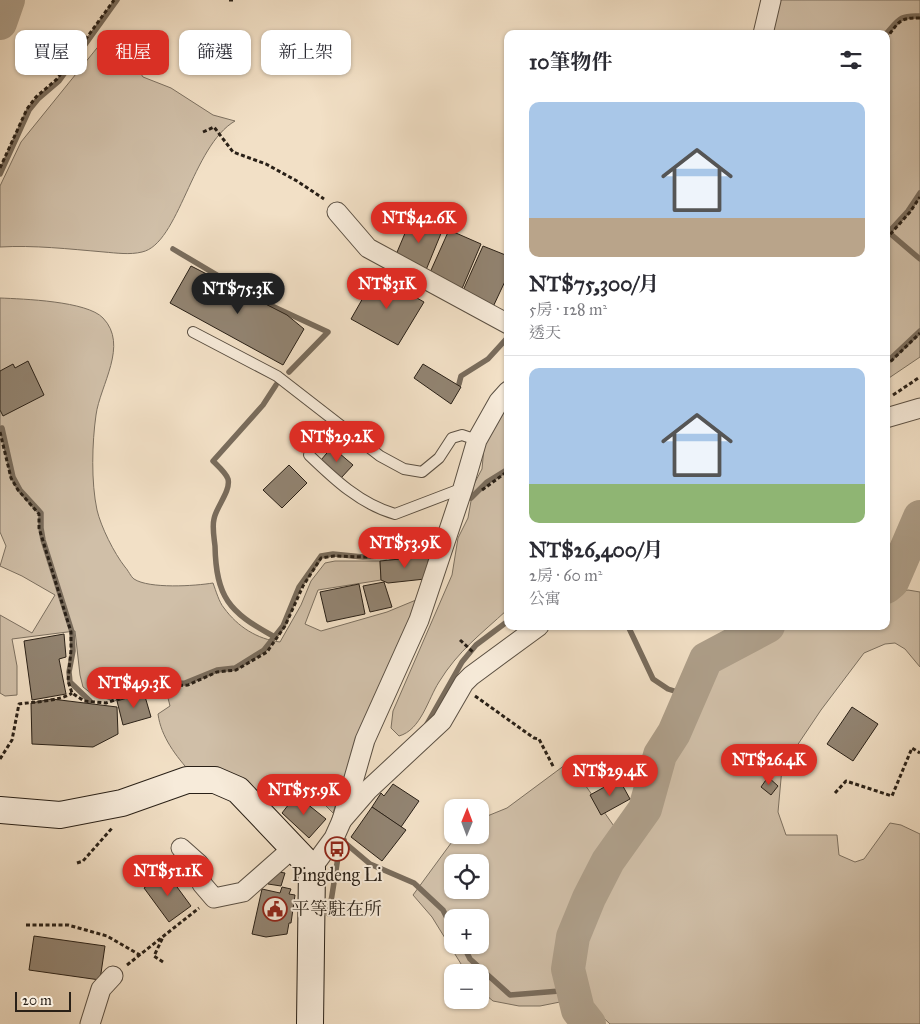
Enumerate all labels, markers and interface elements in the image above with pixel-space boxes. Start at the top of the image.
chip: 買屋 [15,30,87,75]
chip: 租屋 [97,30,169,75]
chip: 篩選 [179,30,251,75]
chip: 新上架 [261,30,351,75]
icon: filters [837,46,865,74]
text: 10筆物件 [529,49,612,75]
icon: home [652,135,742,225]
pin: NT$42.6K [367,202,471,244]
text: NT$42.6K [382,208,456,227]
pin: NT$31K [346,268,428,310]
text: NT$75,300/月 [529,271,659,297]
pin: NT$75.3K [186,272,290,315]
text: NT$31K [358,274,416,293]
text: NT$75.3K [203,279,273,298]
text: 5房 · 128 m² [529,300,607,319]
text: 透天 [529,323,561,342]
icon: home [652,400,742,490]
pin: NT$29.2K [285,420,389,463]
text: NT$29.2K [300,427,374,446]
pin: NT$53.9K [353,526,457,569]
text: NT$53.9K [369,533,441,552]
text: NT$26,400/月 [529,537,664,563]
text: 2房 · 60 m² [529,566,602,585]
text: 公寓 [529,589,561,608]
pin: NT$49.3K [82,666,186,709]
text: NT$49.3K [98,673,170,692]
pin: NT$26.4K [717,744,821,786]
text: NT$26.4K [732,750,806,769]
pin: NT$29.4K [558,754,662,797]
text: NT$29.4K [573,761,647,780]
pin: NT$55.9K [252,774,356,816]
text: NT$55.9K [268,780,340,799]
north arrow [444,799,489,844]
map controls [444,799,489,1009]
bus stop icon: Pingdeng Li [324,836,350,862]
pin: NT$51.1K [116,854,220,897]
button: locate [444,854,489,899]
text: NT$51.1K [134,861,202,880]
place label: Pingdeng Li [292,864,382,887]
public building icon: 平等駐在所 [262,896,288,922]
place label: 平等駐在所 [292,898,382,920]
button: + [444,909,489,954]
button: − [444,964,489,1009]
scale bar [15,989,71,1012]
text: 20 m [22,992,52,1009]

